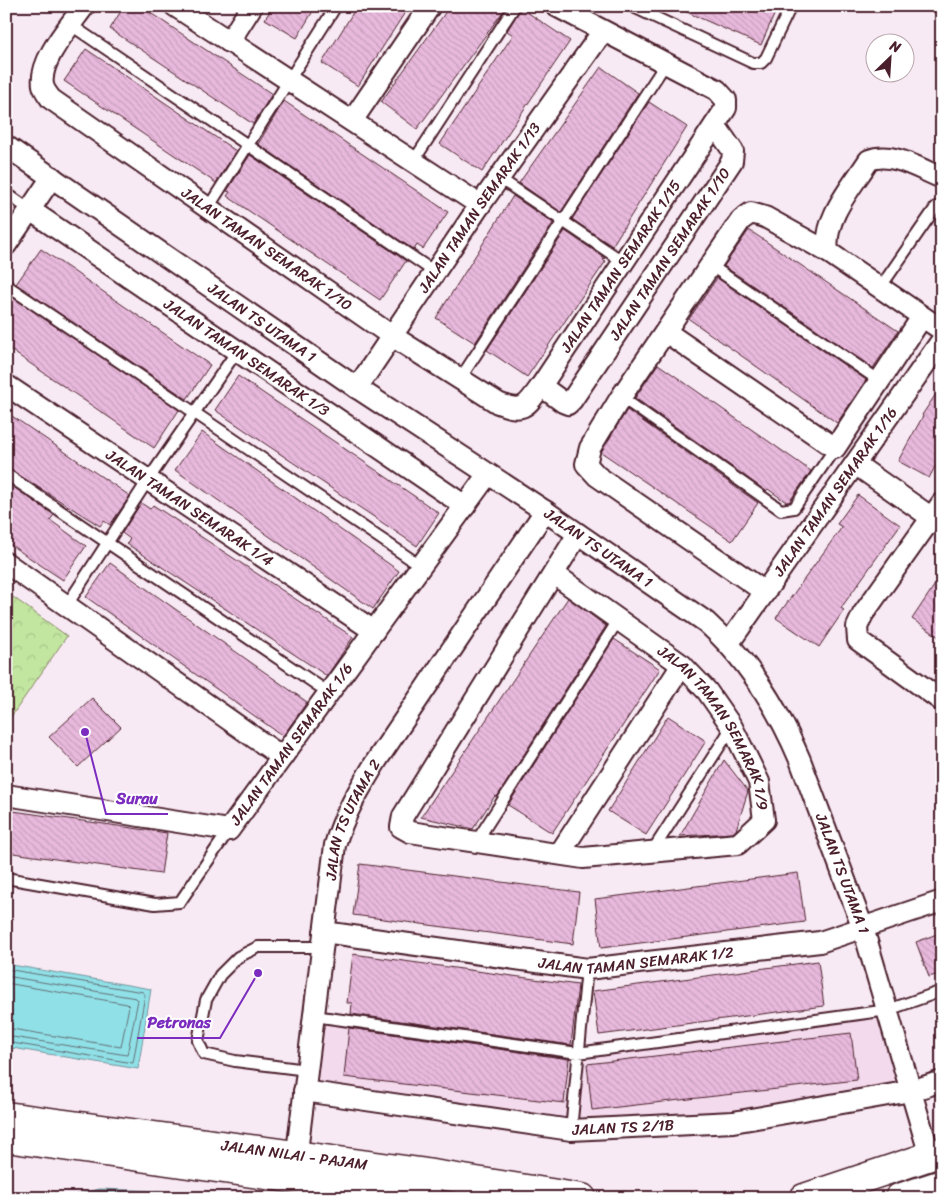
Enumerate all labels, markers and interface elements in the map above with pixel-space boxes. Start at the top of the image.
north arrow [866,32,916,82]
text: N [885,33,905,60]
street label: JALAN TAMAN SEMARAK 1/13 [411,117,548,299]
street label: JALAN TAMAN SEMARAK 1/10 [602,162,737,347]
street label: JALAN TAMAN SEMARAK 1/15 [553,174,688,359]
street label: JALAN TAMAN SEMARAK 1/10 [175,180,358,318]
street label: JALAN TS UTAMA 1 [202,275,322,369]
street label: JALAN TAMAN SEMARAK 1/3 [158,291,335,423]
street label: JALAN TAMAN SEMARAK 1/16 [766,401,904,583]
street label: JALAN TAMAN SEMARAK 1/4 [100,442,279,573]
street label: JALAN TS UTAMA 1 [538,501,658,595]
street label: JALAN TAMAN SEMARAK 1/9 [651,638,776,812]
street label: JALAN TAMAN SEMARAK 1/6 [223,657,360,832]
street label: JALAN TS UTAMA 2 [318,754,388,882]
callout: Surau [106,783,168,814]
text: Surau [115,784,158,813]
street label: JALAN TS UTAMA 1 [808,808,877,937]
street label: JALAN TAMAN SEMARAK 1/2 [536,939,735,982]
callout: Petronas [137,1007,220,1038]
text: Petronas [147,1008,211,1037]
street label: JALAN TS 2/1B [571,1112,675,1143]
street label: JALAN NILAI - PAJAM [219,1132,369,1178]

